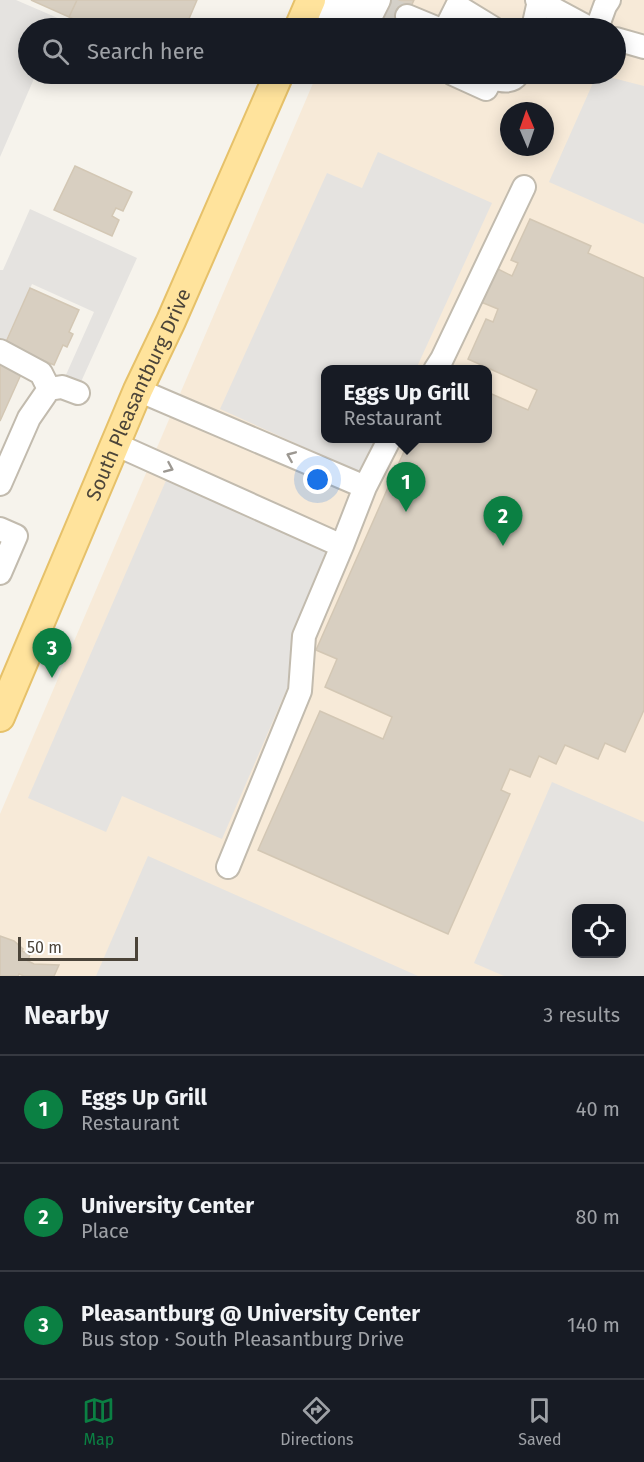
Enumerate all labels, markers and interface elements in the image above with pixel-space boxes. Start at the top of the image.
search box [18,18,626,84]
icon: search [39,35,72,68]
text: Search here [87,38,205,65]
north arrow [500,102,554,156]
street label: South Pleasantburg Drive [81,285,196,504]
popup [321,365,492,443]
text: Eggs Up Grill [344,379,469,406]
text: Restaurant [344,406,442,430]
one-way arrow [287,451,298,463]
one-way arrow [162,461,173,473]
pin: 1 [386,462,426,512]
your location [303,465,332,494]
pin: 2 [484,496,522,546]
pin: 3 [32,628,72,678]
map controls [572,904,626,958]
button: locate [572,904,626,958]
scale bar [18,934,138,962]
text: 50 m [27,938,62,957]
text: Nearby [24,1000,109,1031]
text: 3 results [543,1003,620,1027]
text: Eggs Up Grill [81,1084,207,1111]
text: 1 [39,1097,48,1121]
text: 40 m [576,1097,620,1121]
text: Restaurant [81,1111,179,1135]
text: University Center [81,1192,254,1219]
text: 2 [38,1205,49,1229]
text: 80 m [575,1205,620,1229]
text: Place [81,1219,129,1243]
text: Pleasantburg @ University Center [81,1300,420,1327]
text: 3 [38,1313,49,1337]
text: 140 m [567,1313,620,1337]
text: Bus stop · South Pleasantburg Drive [81,1327,404,1351]
tab: Map [82,1394,115,1449]
tab: Directions [280,1394,354,1449]
tab: Saved [518,1394,562,1449]

